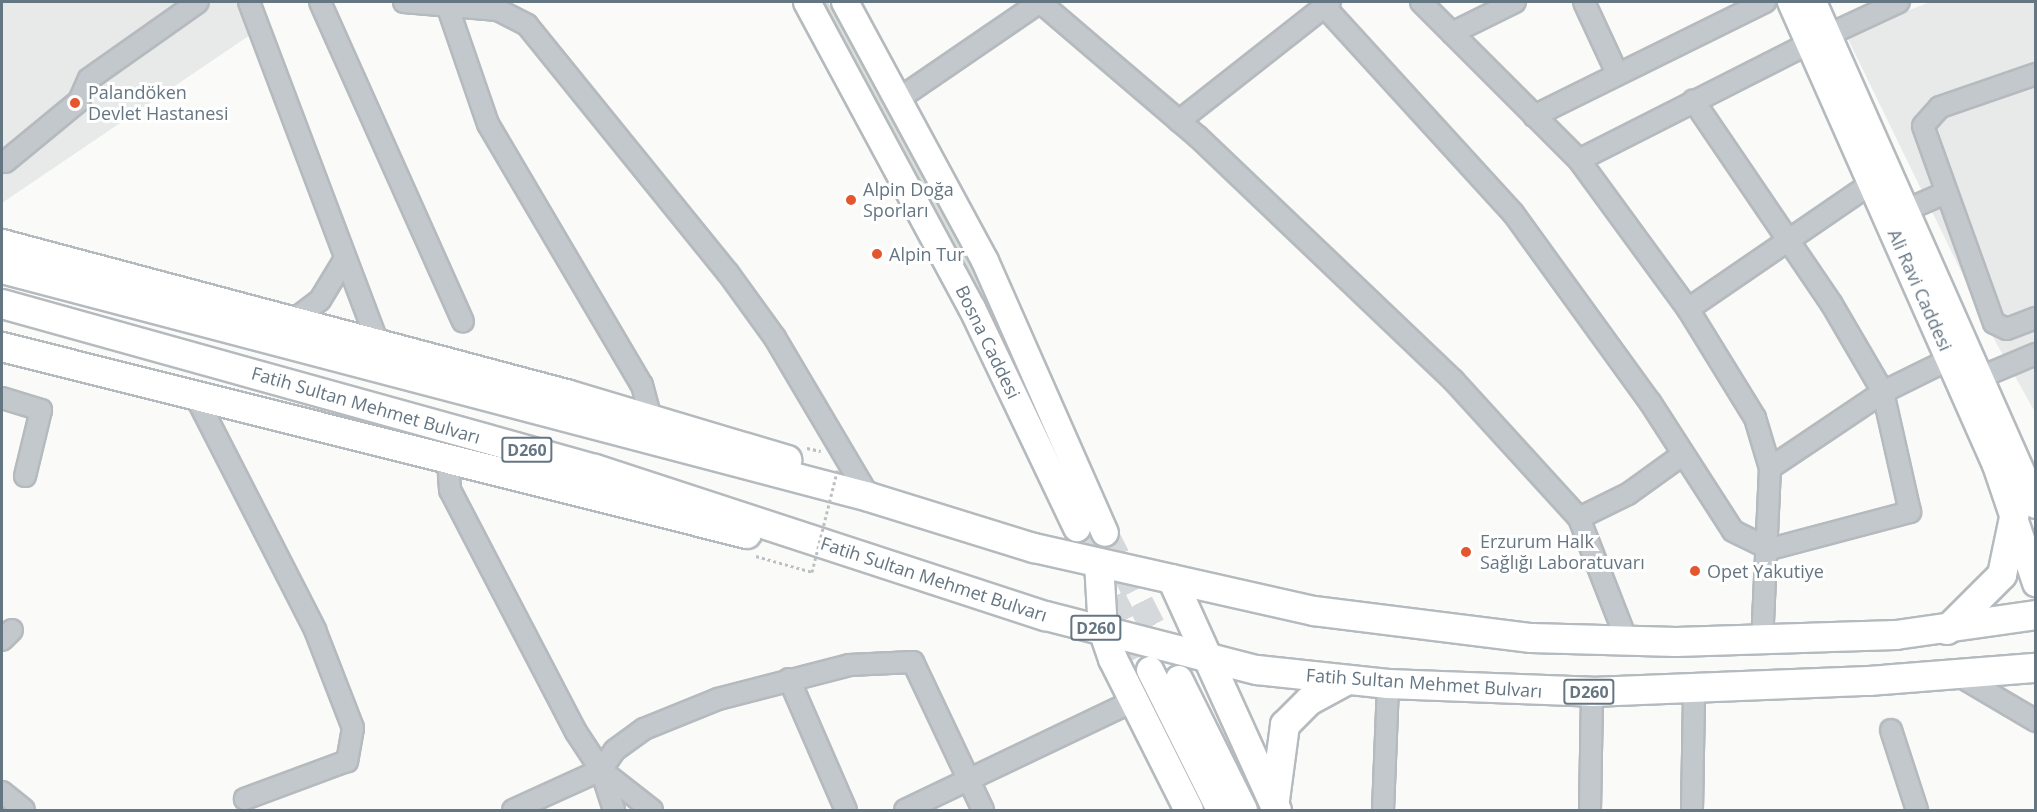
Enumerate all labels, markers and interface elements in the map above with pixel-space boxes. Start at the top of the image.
place label: Palandöken Devlet Hastanesi [88,82,228,124]
marker: Palandöken Devlet Hastanesi [66,94,84,112]
place label: Alpin Doğa Sporları [863,179,954,222]
marker: Alpin Doğa Sporları [844,193,858,207]
street label: Ali Ravi Caddesi [1883,226,1957,354]
place label: Alpin Tur [889,243,965,265]
marker: Alpin Tur [870,247,884,261]
street label: Bosna Caddesi [951,282,1025,402]
street label: Fatih Sultan Mehmet Bulvarı [249,362,483,448]
road number: D260 [500,437,554,463]
place label: Erzurum Halk Sağlığı Laboratuvarı [1480,531,1645,574]
street label: Fatih Sultan Mehmet Bulvarı [818,532,1050,626]
marker: Erzurum Halk Sağlığı Laboratuvarı [1457,543,1475,561]
place label: Opet Yakutiye [1707,560,1824,582]
marker: Opet Yakutiye [1688,564,1702,578]
road number: D260 [1069,615,1123,641]
street label: Fatih Sultan Mehmet Bulvarı [1305,664,1543,702]
road number: D260 [1562,679,1616,705]

